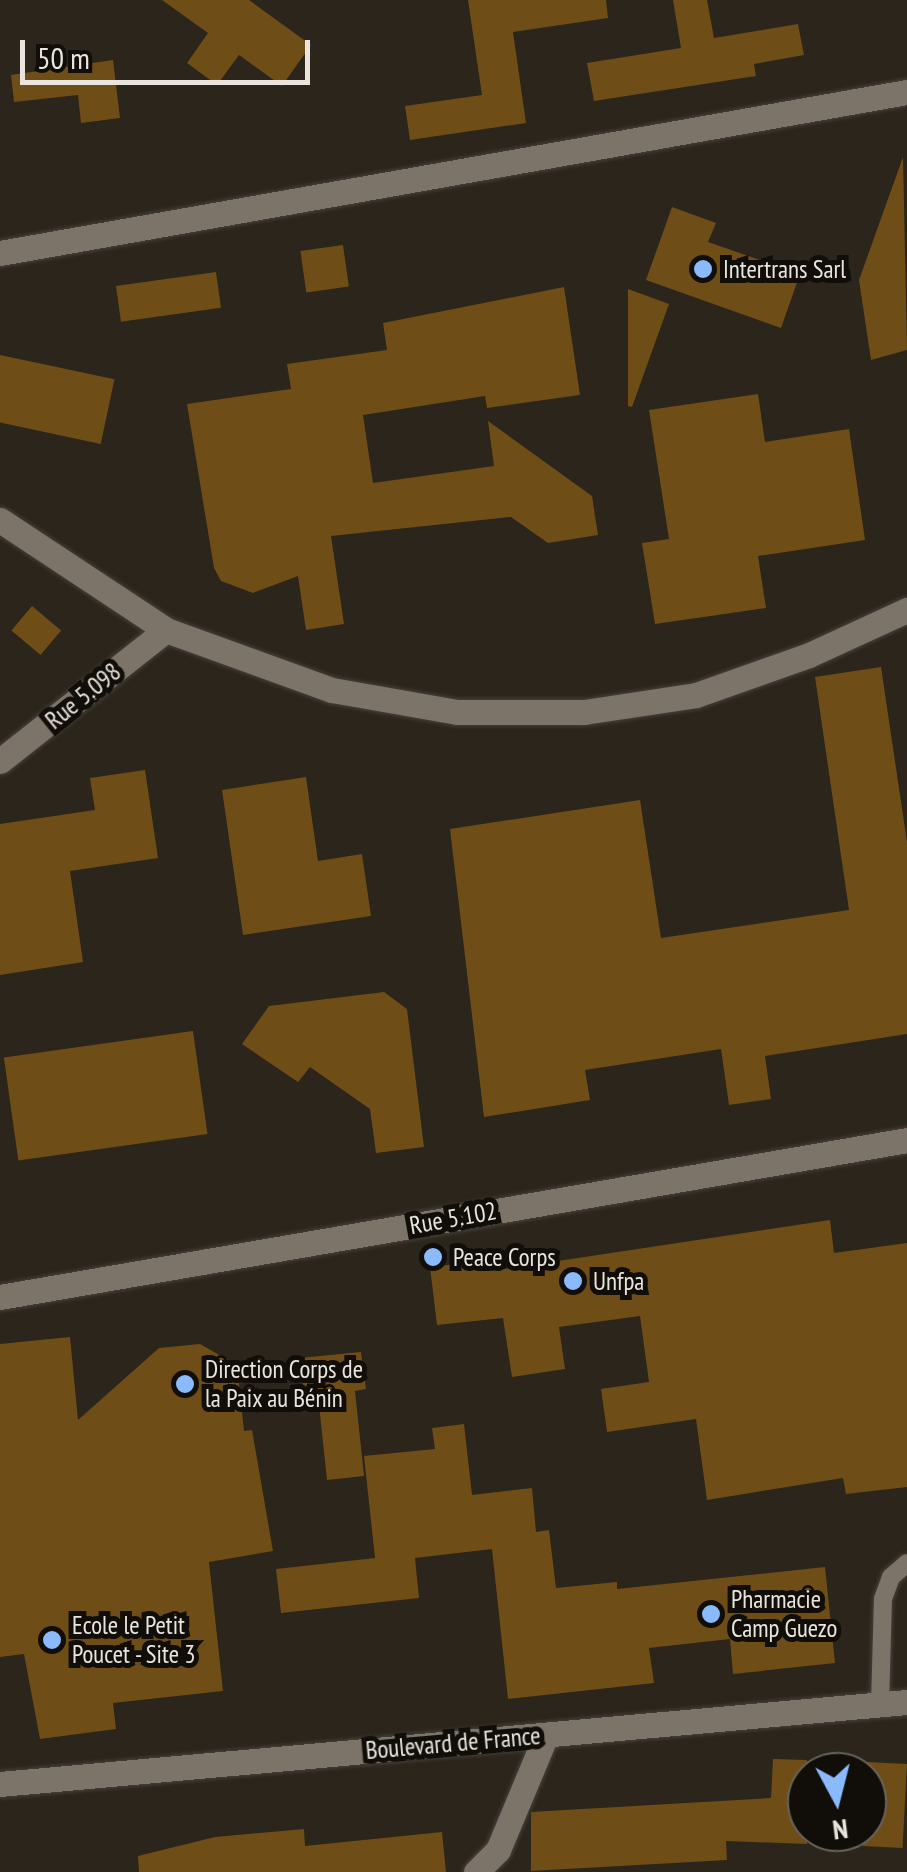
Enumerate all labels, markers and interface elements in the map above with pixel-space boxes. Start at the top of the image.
scale bar [25,20,315,82]
text: 50 m [37,38,90,77]
place label: Intertrans Sarl [723,254,846,284]
marker: Intertrans Sarl [692,258,714,280]
street label: Rue 5.098 [39,657,127,735]
street label: Rue 5.102 [407,1196,499,1240]
place label: Peace Corps [453,1242,556,1272]
marker: Peace Corps [422,1246,444,1268]
place label: Unfpa [593,1266,644,1296]
marker: Unfpa [562,1270,584,1292]
place label: Direction Corps de la Paix au Bénin [205,1355,363,1414]
marker: Direction Corps de la Paix au Bénin [174,1373,196,1395]
place label: Pharmacie Camp Guezo [731,1585,837,1644]
marker: Pharmacie Camp Guezo [700,1603,722,1625]
place label: Ecole le Petit Poucet - Site 3 [72,1611,197,1670]
marker: Ecole le Petit Poucet - Site 3 [41,1629,63,1651]
street label: Boulevard de France [364,1720,542,1766]
north arrow [787,1752,887,1852]
text: N [831,1811,850,1850]

